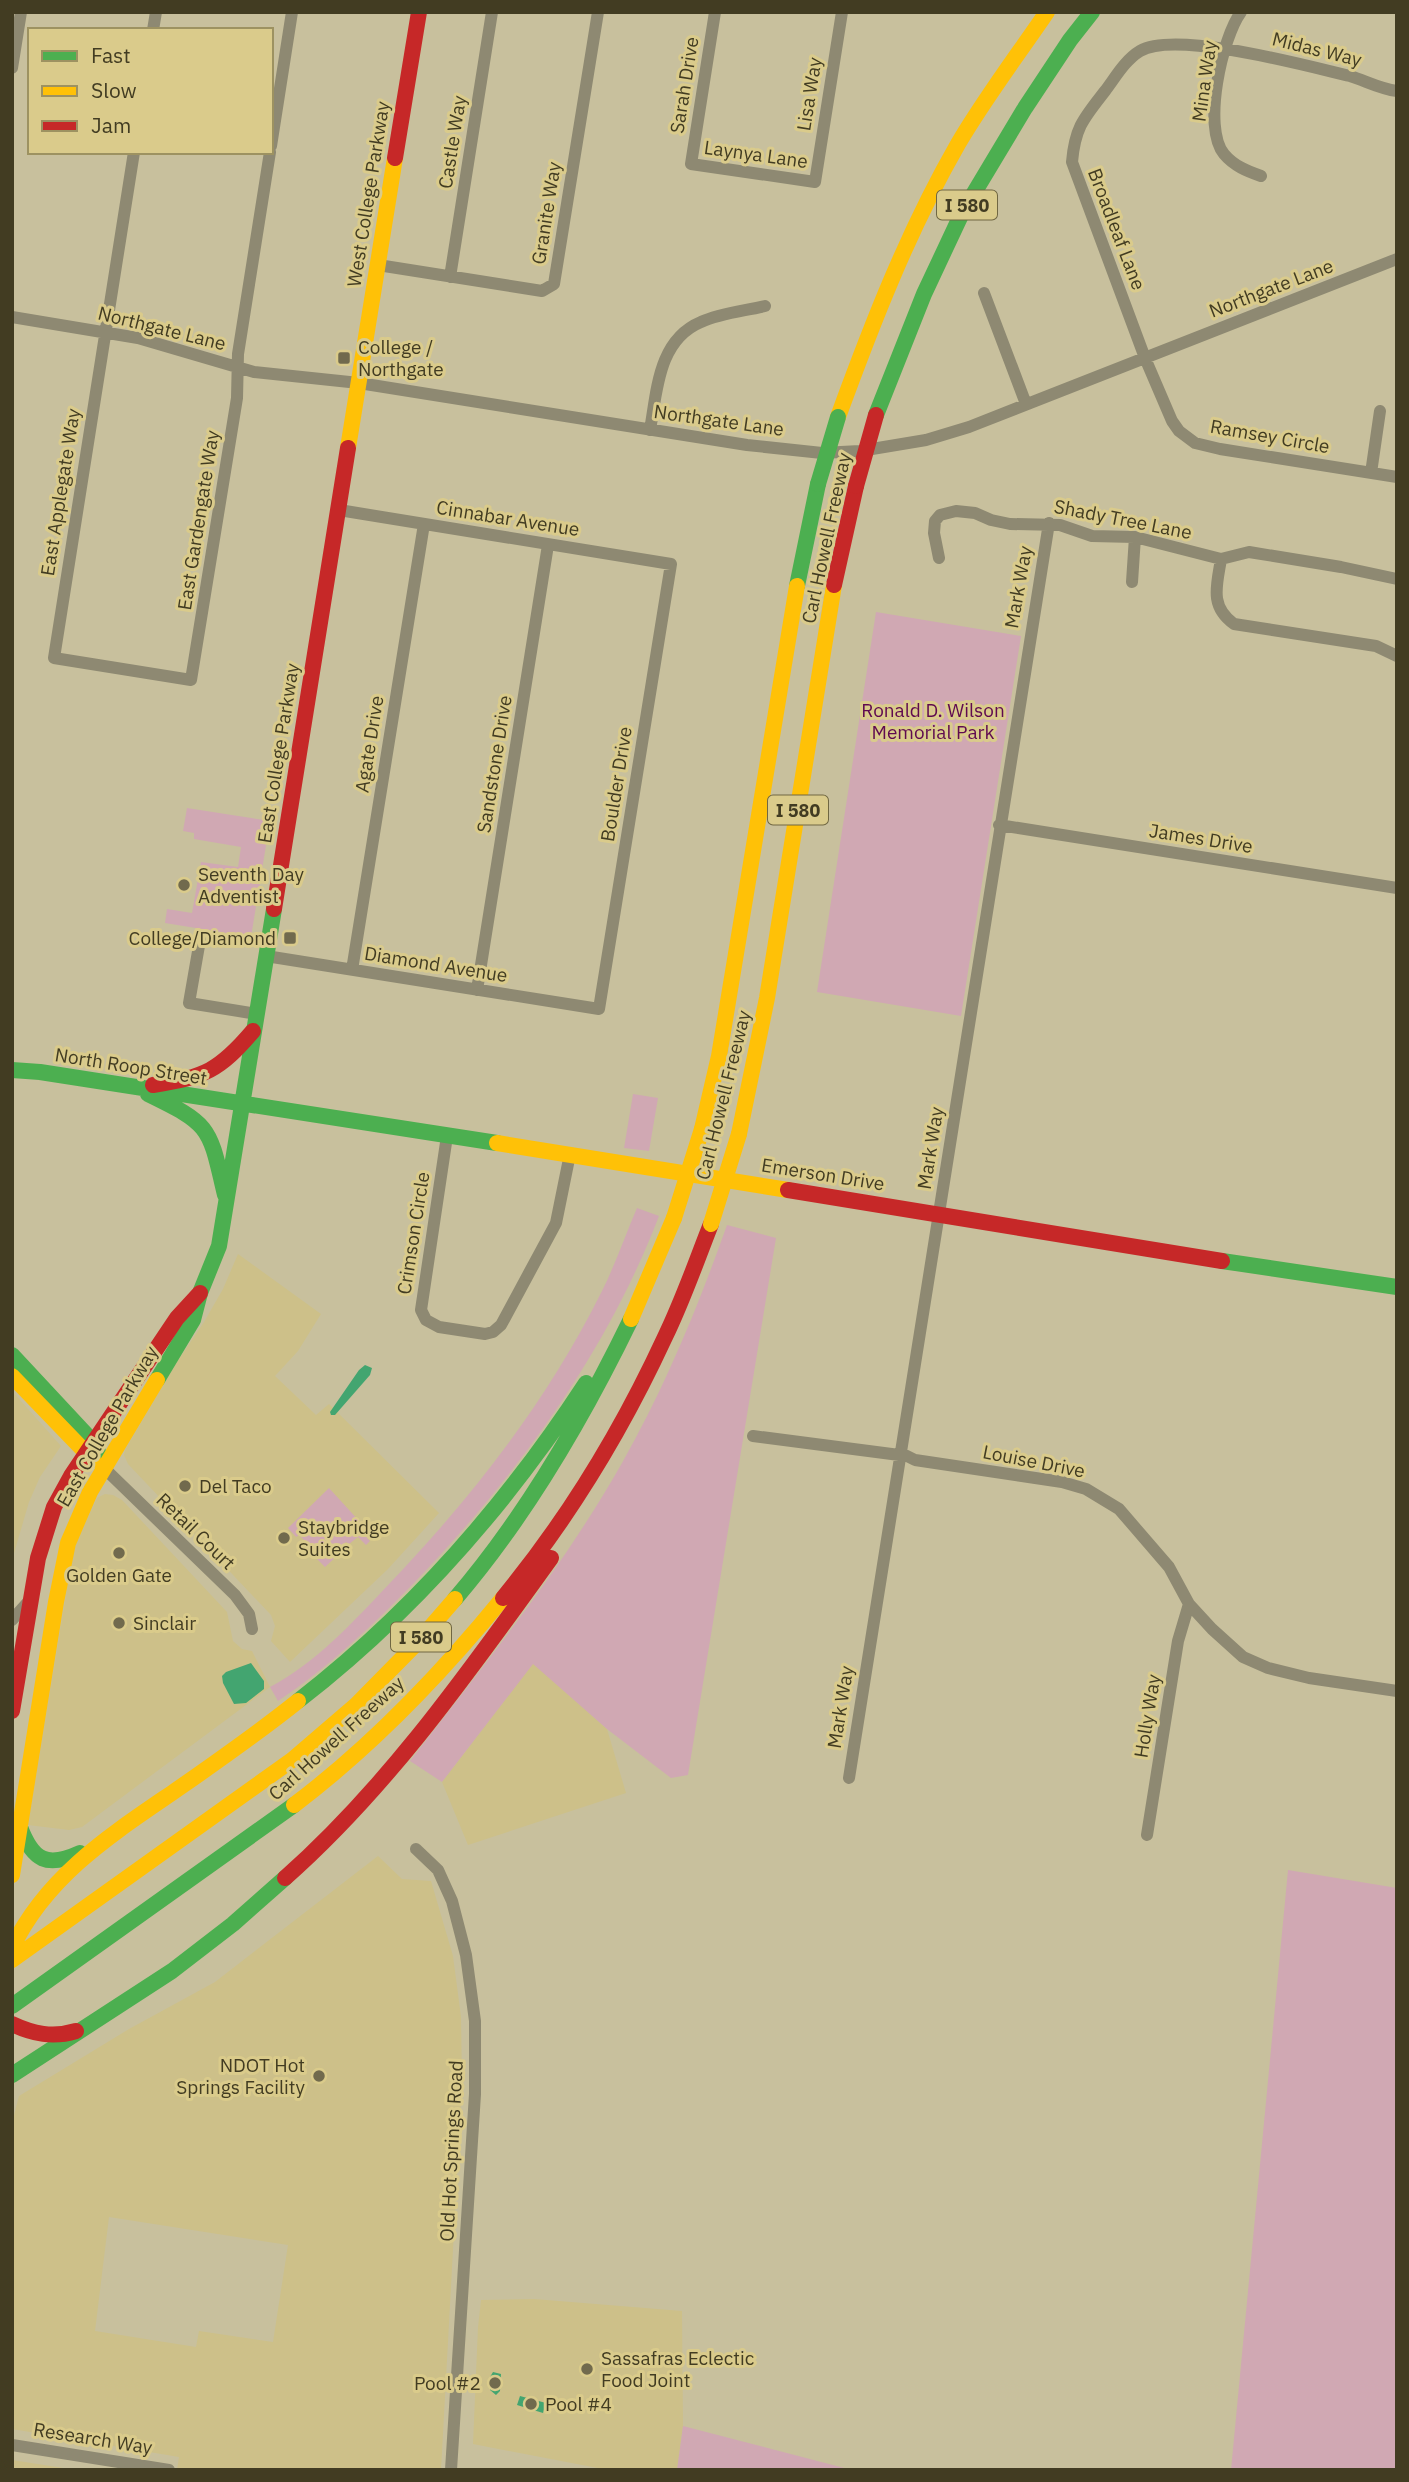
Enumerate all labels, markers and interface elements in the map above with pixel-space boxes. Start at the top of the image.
street label: Midas Way [1270,26,1365,72]
legend [28,28,273,154]
street label: Sarah Drive [665,35,703,135]
street label: Mina Way [1186,38,1222,123]
text: Fast [91,41,131,69]
street label: Lisa Way [791,55,827,133]
text: Slow [91,76,137,104]
street label: Castle Way [433,93,471,190]
street label: West College Parkway [341,99,395,289]
text: Jam [91,111,131,139]
street label: Laynya Lane [703,135,809,173]
street label: Granite Way [526,159,566,266]
street label: Broadleaf Lane [1083,165,1151,293]
road number: I 580 [937,190,997,220]
street label: Northgate Lane [1206,253,1336,323]
street label: Northgate Lane [95,300,229,356]
place label: College / Northgate [358,335,444,381]
marker: College / Northgate [336,350,352,366]
street label: Northgate Lane [652,399,786,441]
street label: East Applegate Way [35,406,85,577]
street label: Ramsey Circle [1208,414,1332,458]
street label: East Gardengate Way [172,428,224,612]
street label: Carl Howell Freeway [796,450,856,626]
street label: Shady Tree Lane [1052,494,1194,544]
street label: Cinnabar Avenue [435,495,581,541]
street label: Mark Way [999,543,1037,630]
street label: East College Parkway [252,661,304,845]
street label: Sandstone Drive [471,693,517,835]
street label: Agate Drive [349,694,389,794]
park label: Ronald D. Wilson Memorial Park [861,698,1005,744]
street label: Boulder Drive [595,725,637,843]
road number: I 580 [768,796,828,824]
street label: James Drive [1147,818,1255,858]
place label: Seventh Day Adventist [198,862,304,908]
marker: Seventh Day Adventist [176,877,192,893]
place label: College/Diamond [129,926,276,950]
marker: College/Diamond [282,930,298,946]
street label: Diamond Avenue [363,941,509,987]
street label: Carl Howell Freeway [690,1007,756,1182]
street label: North Roop Street [53,1042,209,1090]
street label: Mark Way [912,1104,948,1191]
street label: Emerson Drive [760,1152,886,1196]
street label: Crimson Circle [391,1170,435,1296]
street label: East College Parkway [51,1341,163,1511]
street label: Louise Drive [981,1439,1087,1483]
place label: Del Taco [199,1474,272,1498]
marker: Del Taco [177,1478,193,1494]
street label: Retail Court [152,1487,240,1575]
place label: Staybridge Suites [298,1515,389,1561]
marker: Staybridge Suites [276,1530,292,1546]
marker: Golden Gate [111,1545,127,1561]
place label: Golden Gate [66,1563,172,1587]
place label: Sinclair [133,1611,196,1635]
marker: Sinclair [111,1615,127,1631]
road number: I 580 [391,1622,451,1652]
street label: Mark Way [822,1663,858,1750]
street label: Carl Howell Freeway [263,1671,409,1805]
street label: Holly Way [1129,1672,1166,1760]
place label: NDOT Hot Springs Facility [176,2053,306,2099]
street label: Old Hot Springs Road [434,2060,468,2242]
marker: NDOT Hot Springs Facility [311,2068,327,2084]
place label: Sassafras Eclectic Food Joint [601,2346,755,2392]
marker: Sassafras Eclectic Food Joint [579,2361,595,2377]
place label: Pool #2 [414,2371,481,2395]
marker: Pool #2 [487,2375,503,2391]
place label: Pool #4 [545,2392,612,2416]
marker: Pool #4 [523,2396,539,2412]
street label: Research Way [32,2417,155,2459]

